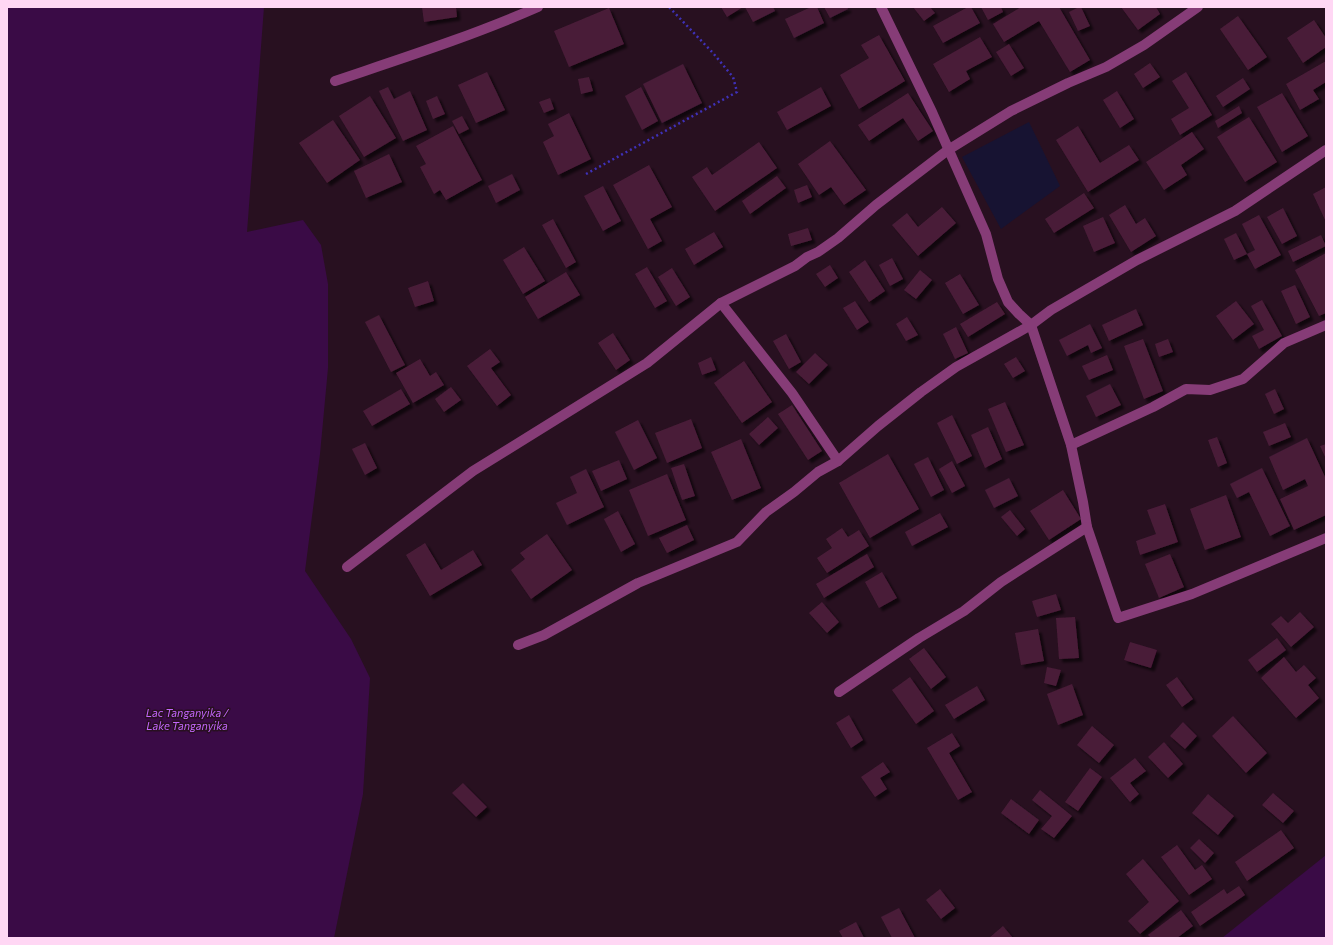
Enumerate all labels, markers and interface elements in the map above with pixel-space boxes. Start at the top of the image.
water label: Lac Tanganyika / Lake Tanganyika [146,706,229,732]

